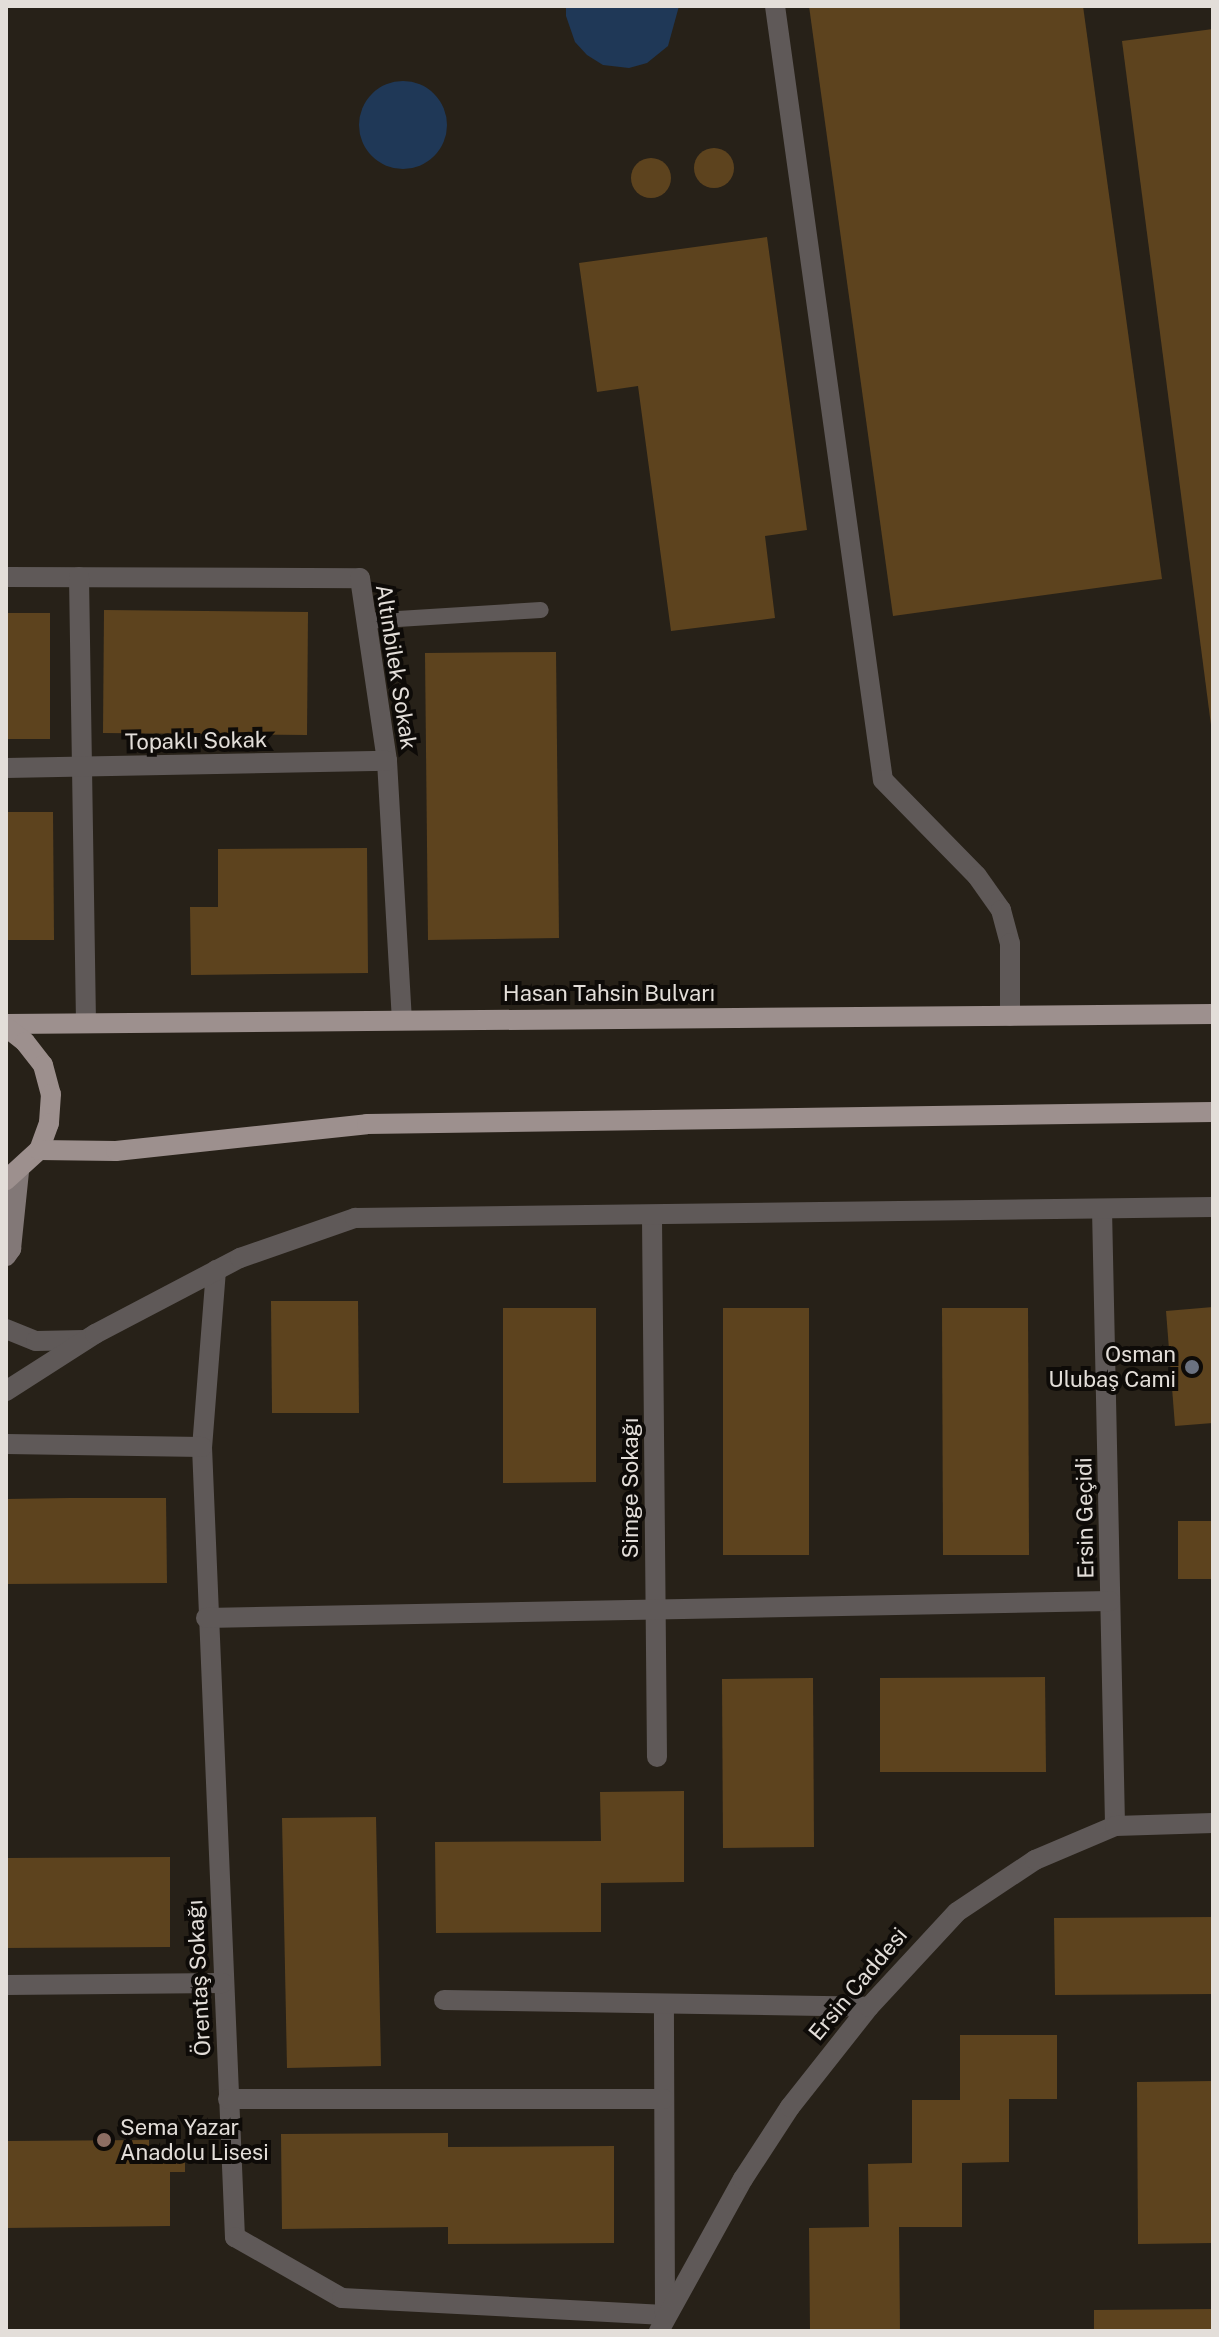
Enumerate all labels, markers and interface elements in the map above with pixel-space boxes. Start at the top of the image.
street label: Altınbilek Sokak [370,583,422,751]
street label: Topaklı Sokak [125,727,267,755]
street label: Hasan Tahsin Bulvarı [503,981,715,1007]
place label: Osman Ulubaş Cami [1048,1341,1176,1392]
marker: Osman Ulubaş Cami [1183,1358,1201,1376]
street label: Simge Sokağı [618,1418,644,1558]
street label: Ersin Geçidi [1071,1457,1099,1579]
street label: Örentaş Sokağı [182,1899,216,2057]
street label: Ersin Caddesi [803,1922,913,2046]
place label: Sema Yazar Anadolu Lisesi [120,2114,269,2166]
marker: Sema Yazar Anadolu Lisesi [95,2131,113,2149]

